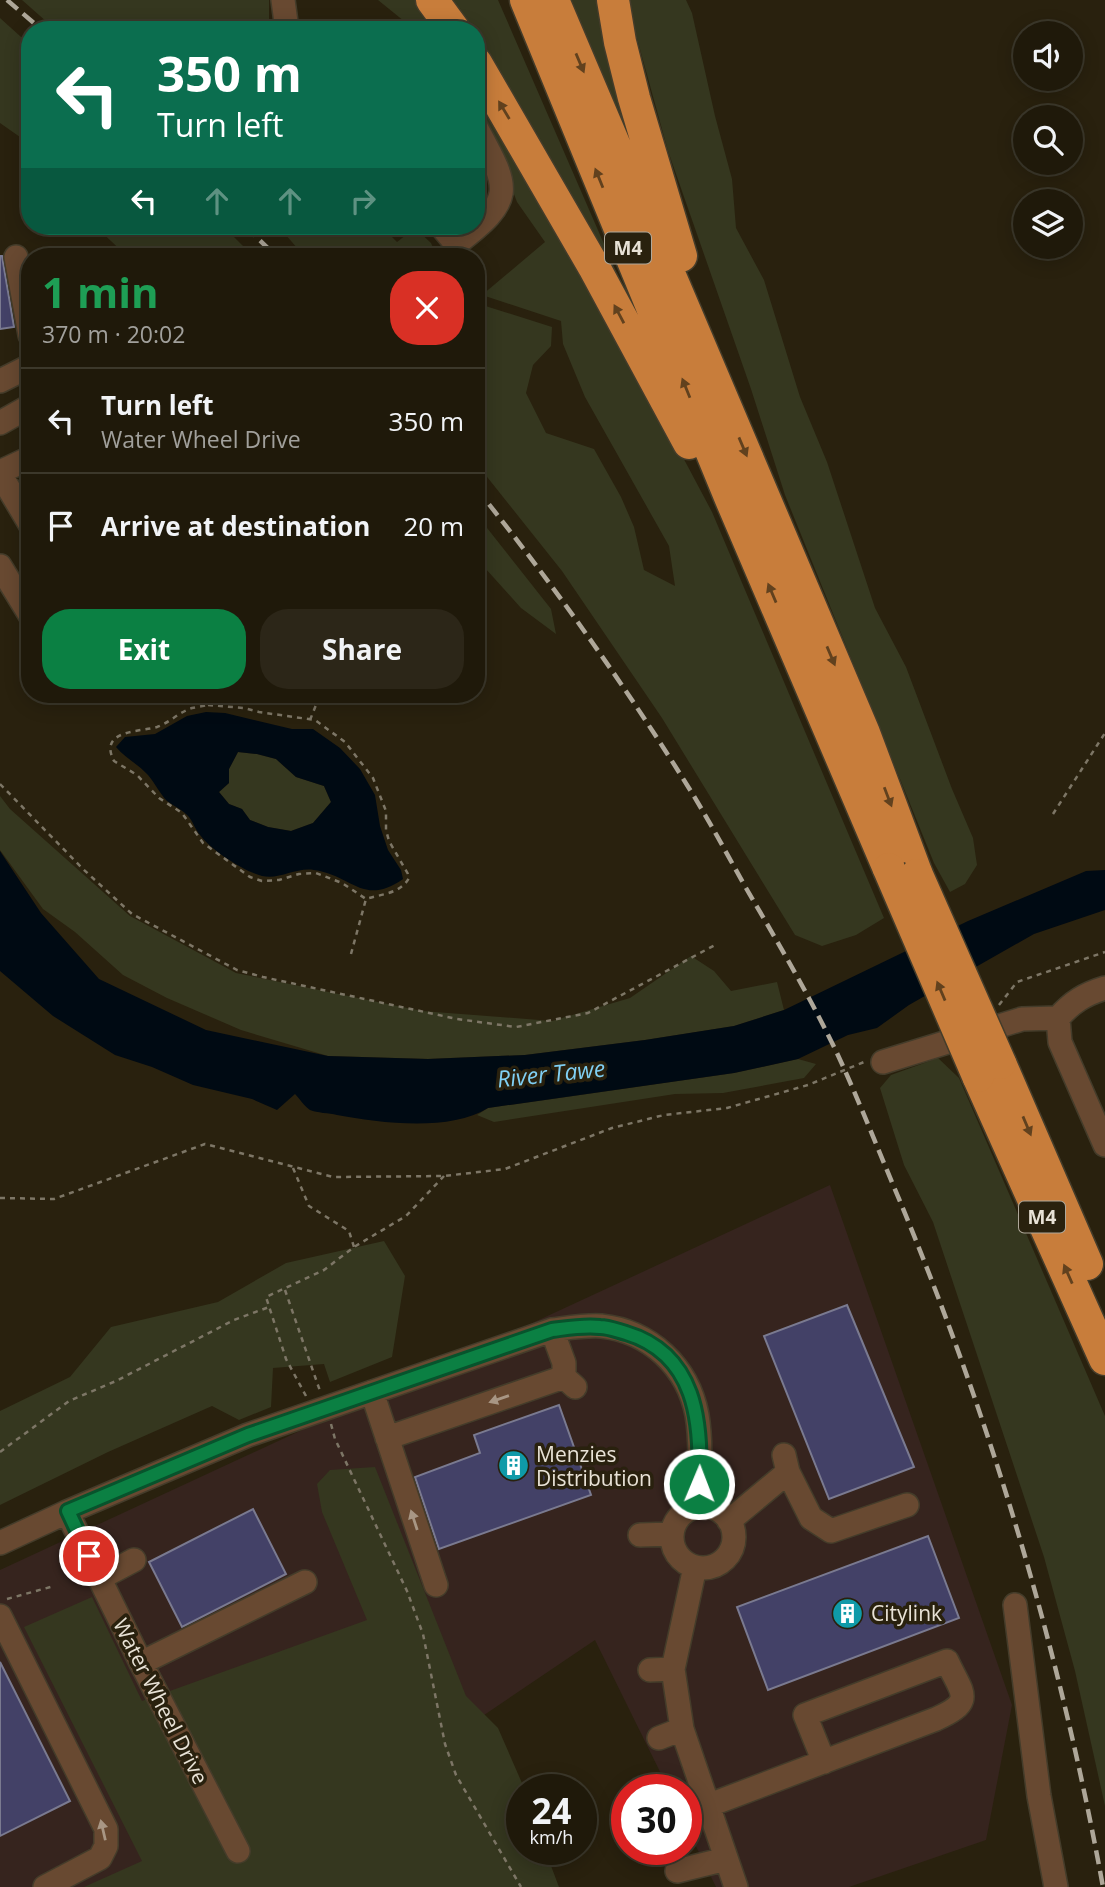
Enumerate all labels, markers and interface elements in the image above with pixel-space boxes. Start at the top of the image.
map controls [1013,21,1083,259]
button: sound [1013,21,1083,91]
text: 350 m [157,40,302,106]
icon: left [42,49,133,140]
one-way arrow [574,53,586,73]
one-way arrow [497,100,510,119]
text: Turn left [157,103,283,146]
button: search [1013,105,1083,175]
one-way arrow [593,167,604,188]
icon: left [125,182,163,220]
icon: ahead [198,182,236,220]
icon: ahead [271,182,309,220]
icon: right [344,182,382,220]
button: layers [1013,189,1083,259]
road number: M4 [605,232,651,264]
text: 1 min [42,263,159,320]
button: close [390,271,464,345]
one-way arrow [614,303,626,323]
text: 370 m · 20:02 [42,318,185,350]
one-way arrow [680,377,691,398]
text: Turn left [101,387,213,423]
icon: left [42,402,80,440]
text: 350 m [389,403,464,439]
text: Water Wheel Drive [101,423,301,455]
one-way arrow [737,436,748,457]
icon: arrive [42,507,80,545]
text: Arrive at destination [101,508,370,544]
text: 20 m [403,508,464,544]
one-way arrow [766,583,777,604]
button: Exit [42,609,246,689]
button: Share [260,609,464,689]
one-way arrow [825,646,837,666]
one-way arrow [883,787,894,808]
one-way arrow [935,980,946,1001]
water label: River Tawe [495,1051,607,1095]
one-way arrow [1022,1115,1033,1136]
road number: M4 [1019,1202,1065,1232]
one-way arrow [1062,1264,1074,1284]
one-way arrow [489,1394,510,1405]
place label: Menzies Distribution [536,1440,652,1492]
position arrow [662,1447,736,1521]
building icon: Menzies Distribution [496,1449,530,1483]
one-way arrow [409,1510,419,1531]
pin [59,1526,119,1586]
icon: arrive [70,1537,108,1575]
building icon: Citylink [831,1596,865,1630]
place label: Citylink [871,1599,942,1627]
street label: Water Wheel Drive [107,1613,215,1789]
speed limit sign: 30 [611,1774,702,1865]
text: 24 [531,1787,572,1834]
one-way arrow [98,1818,109,1840]
text: km/h [530,1825,573,1849]

